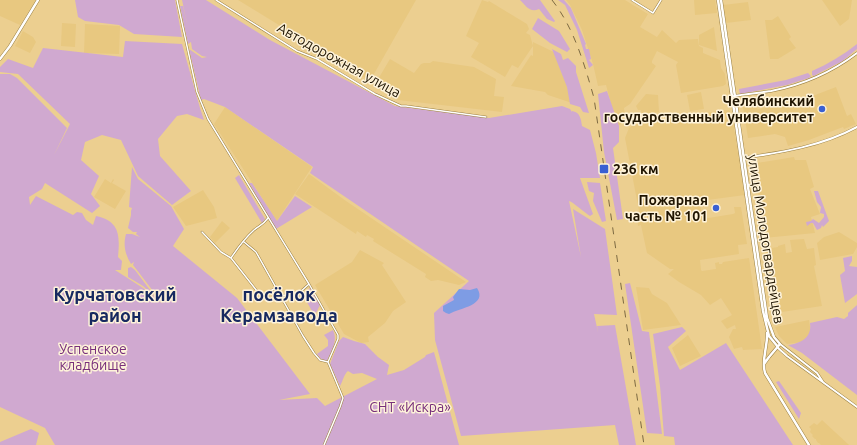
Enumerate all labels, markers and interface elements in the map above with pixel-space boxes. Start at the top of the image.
street label: Автодорожная улица [274,19,404,101]
place label: Челябинский государственный университет [604,93,814,125]
marker: Челябинский государственный университет [817,104,827,114]
street label: улица Молодогвардейцев [745,153,787,325]
place label: 236 км [613,161,659,177]
marker: 236 км [598,163,610,175]
place label: Пожарная часть № 101 [625,192,708,224]
marker: Пожарная часть № 101 [711,203,721,213]
district label: Курчатовский район [53,284,177,325]
district label: посёлок Керамзавода [220,284,338,325]
park label: Успенское кладбище [59,341,127,373]
park label: СНТ «Искра» [369,399,451,415]

